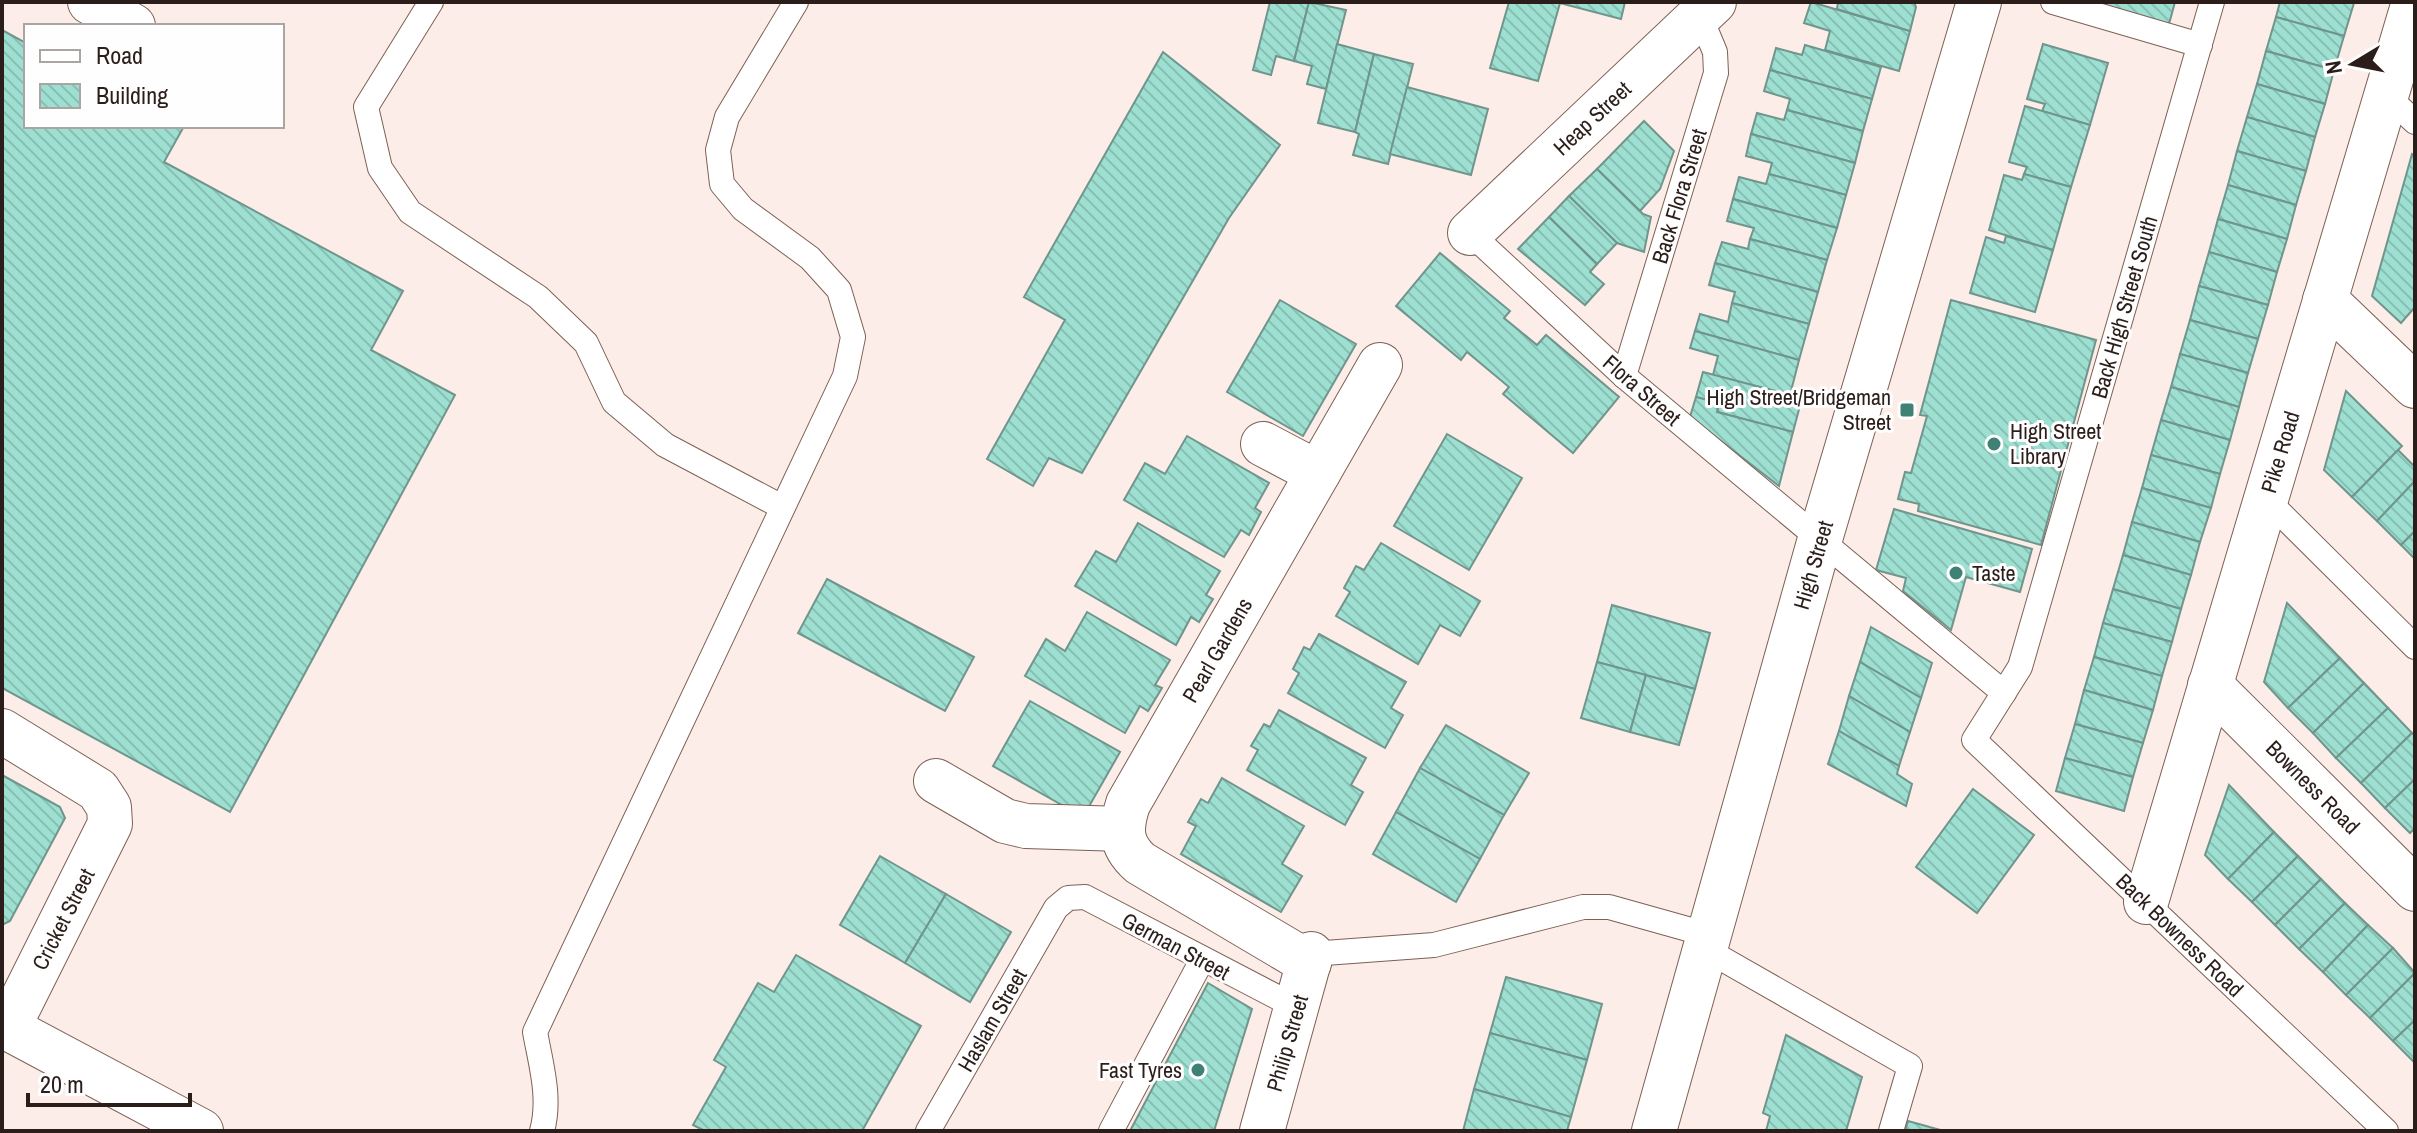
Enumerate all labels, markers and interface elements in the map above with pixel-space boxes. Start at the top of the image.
legend [24,24,284,128]
north arrow [2313,24,2393,104]
text: Road [96,39,143,71]
text: N [2317,58,2349,76]
street label: Heap Street [1547,74,1637,162]
text: Building [96,79,168,111]
street label: Back Flora Street [1644,125,1714,267]
street label: Back High Street South [2084,212,2164,402]
street label: Flora Street [1597,348,1687,432]
place label: High Street/Bridgeman Street [1706,382,1891,437]
marker: High Street/Bridgeman Street [1898,401,1916,419]
street label: Pike Road [2253,407,2307,497]
place label: High Street Library [2010,416,2101,471]
marker: High Street Library [1985,435,2003,453]
street label: High Street [1786,517,1840,613]
place label: Taste [1972,558,2015,588]
marker: Taste [1947,564,1965,582]
street label: Pearl Gardens [1175,592,1259,708]
street label: Bowness Road [2259,733,2367,841]
street label: Cricket Street [25,863,101,975]
street label: Back Bowness Road [2110,866,2250,1004]
street label: German Street [1117,905,1235,987]
street label: Haslam Street [950,963,1034,1077]
street label: Philip Street [1259,991,1315,1095]
place label: Fast Tyres [1099,1055,1182,1085]
scale bar [28,1057,190,1107]
marker: Fast Tyres [1189,1061,1207,1079]
text: 20 m [40,1068,84,1100]

